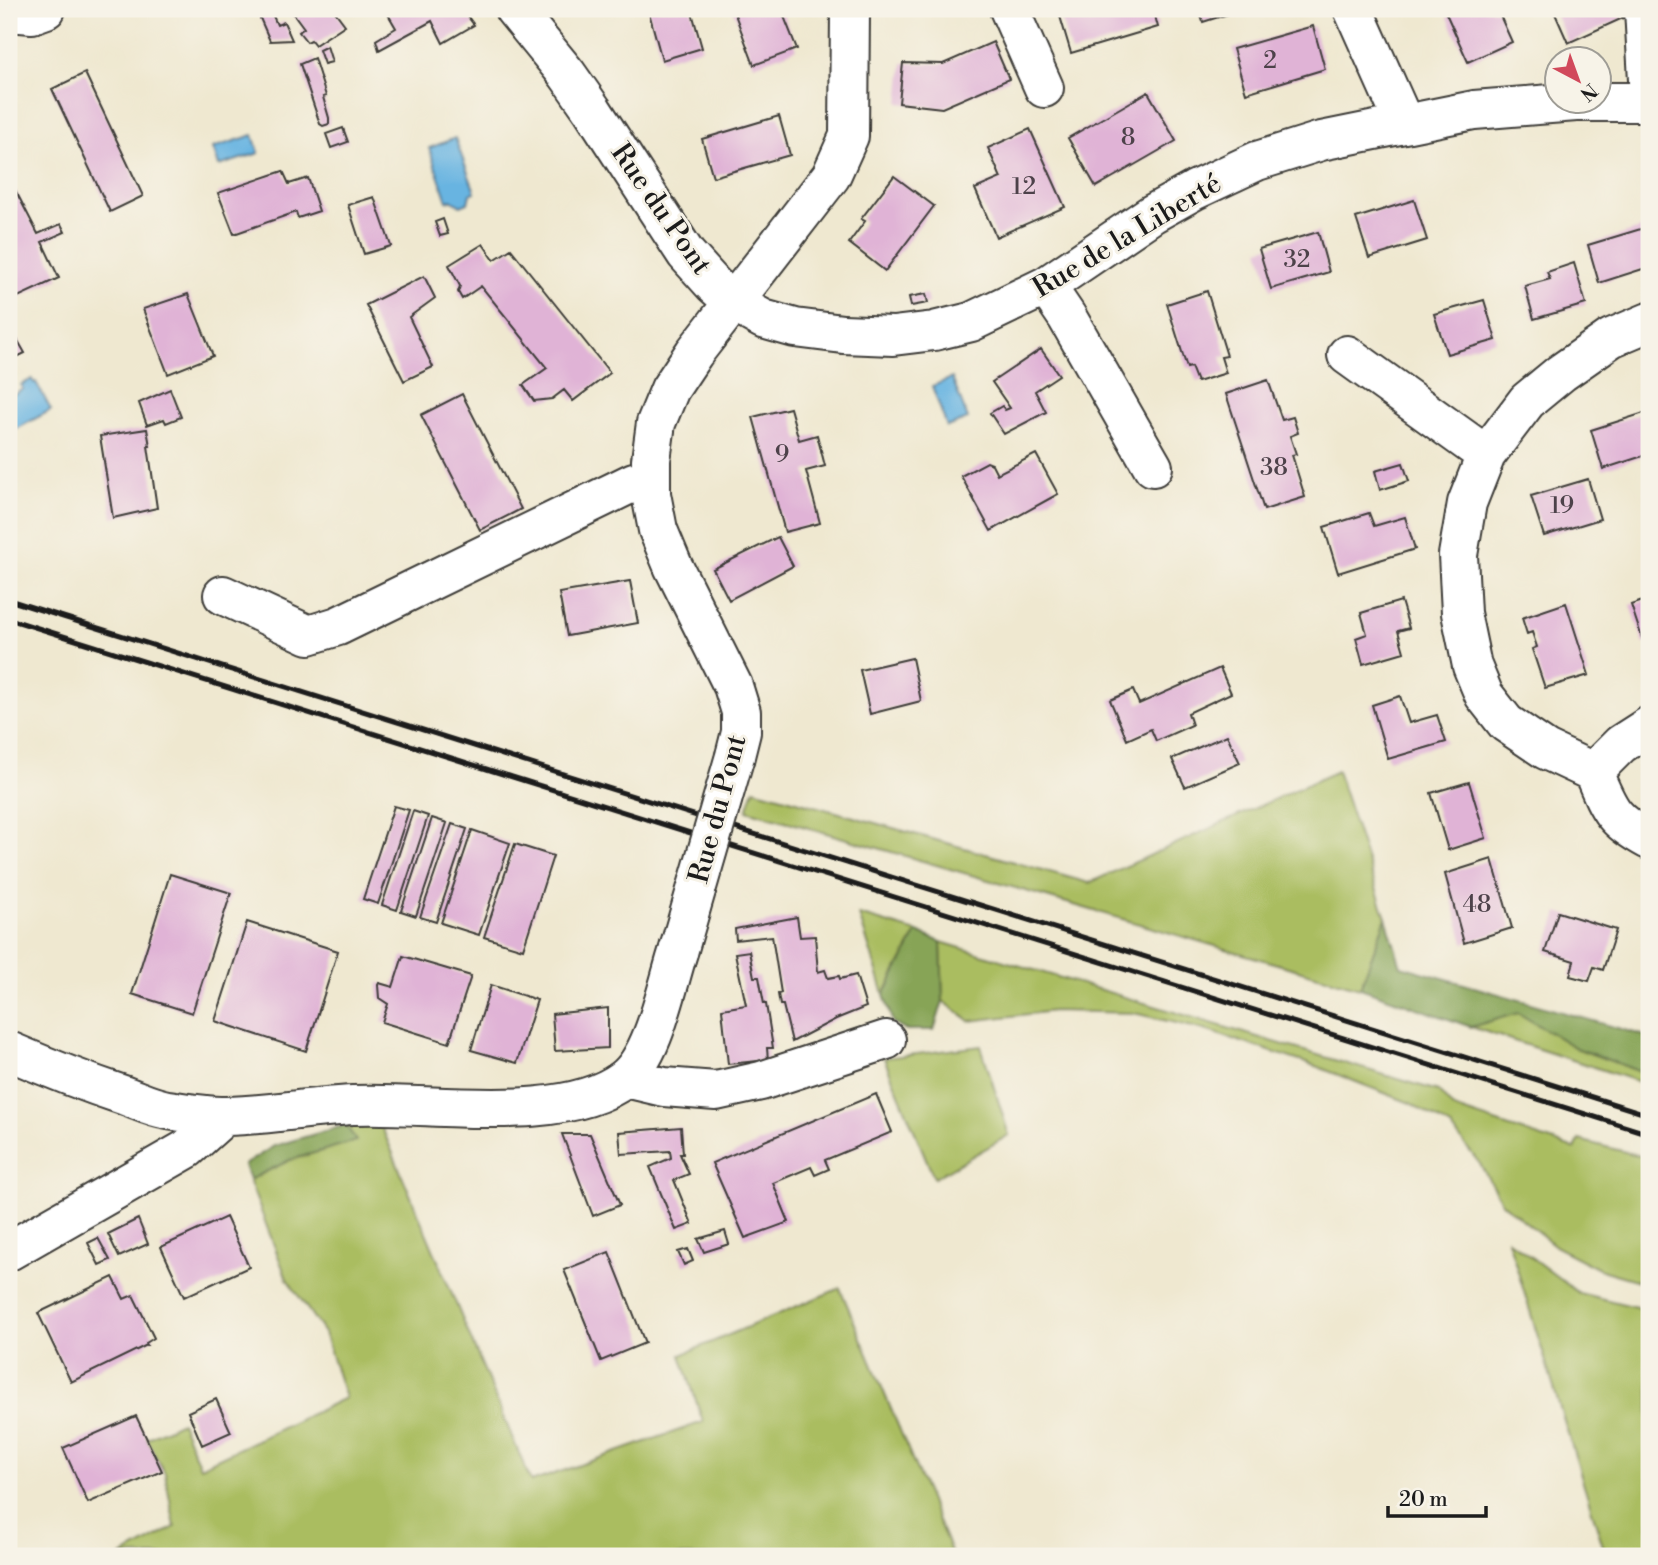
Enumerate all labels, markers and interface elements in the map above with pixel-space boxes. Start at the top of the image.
house number: 2 [1263,46,1277,76]
north arrow [1542,46,1612,116]
text: N [1575,78,1602,106]
house number: 8 [1121,123,1135,153]
street label: Rue du Pont [603,137,719,282]
street label: Rue de la Liberté [1026,166,1228,306]
house number: 12 [1012,172,1036,202]
house number: 32 [1284,245,1310,275]
house number: 9 [775,440,789,470]
house number: 38 [1260,453,1288,483]
house number: 19 [1550,491,1574,521]
street label: Rue du Pont [681,731,755,887]
house number: 48 [1463,890,1492,920]
scale bar [1388,1474,1486,1518]
text: 20 m [1399,1487,1448,1513]

